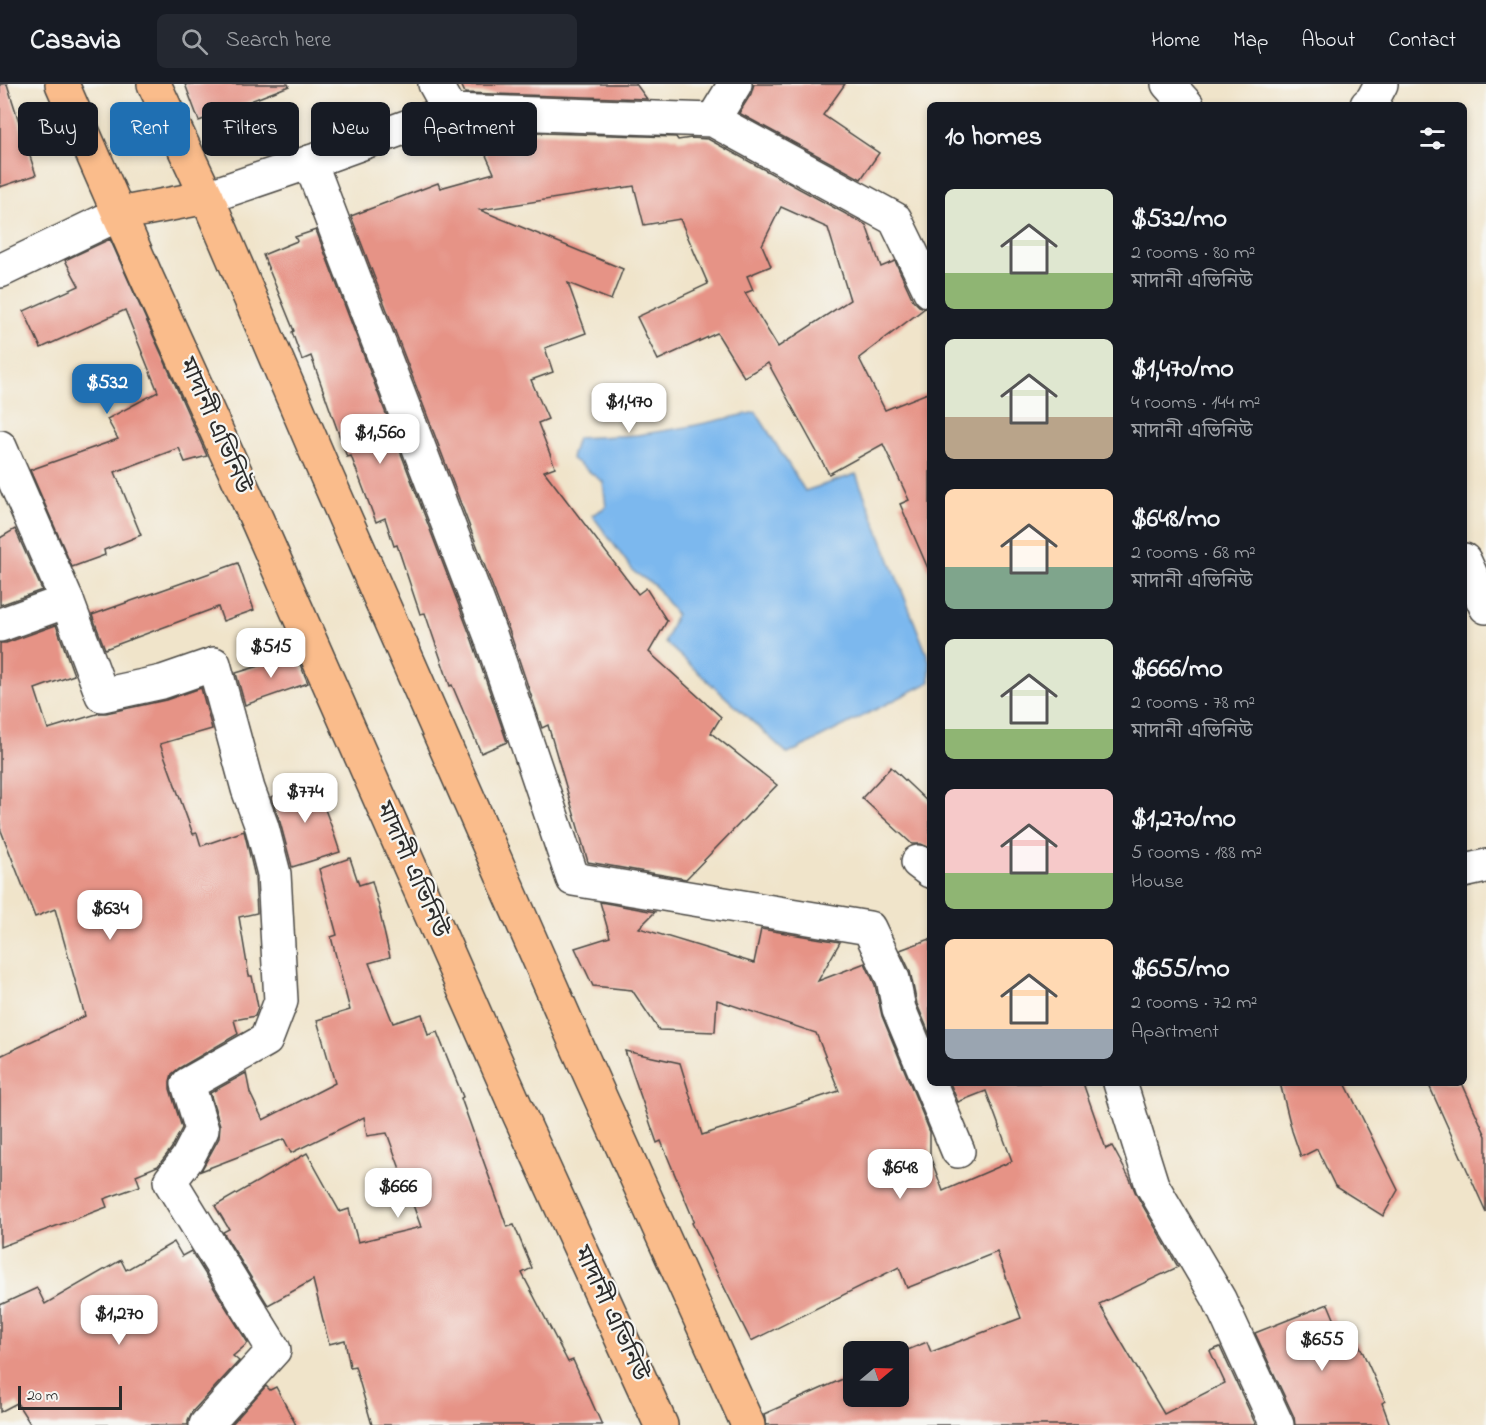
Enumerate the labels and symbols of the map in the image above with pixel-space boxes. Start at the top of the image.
street label: মাদানী এভিনিউ [168,351,260,501]
pin: $532 [71,364,143,415]
pin: $1,470 [580,383,678,434]
pin: $1,560 [331,414,429,465]
pin: $515 [235,628,307,679]
pin: $774 [269,773,341,824]
street label: মাদানী এভিনিউ [365,795,457,945]
pin: $634 [74,890,146,941]
pin: $648 [864,1149,936,1200]
pin: $666 [362,1168,434,1219]
street label: মাদানী এভিনিউ [563,1239,657,1388]
pin: $1,270 [70,1295,168,1346]
pin: $655 [1286,1321,1358,1372]
north arrow [843,1341,909,1407]
scale bar [18,1383,122,1410]

